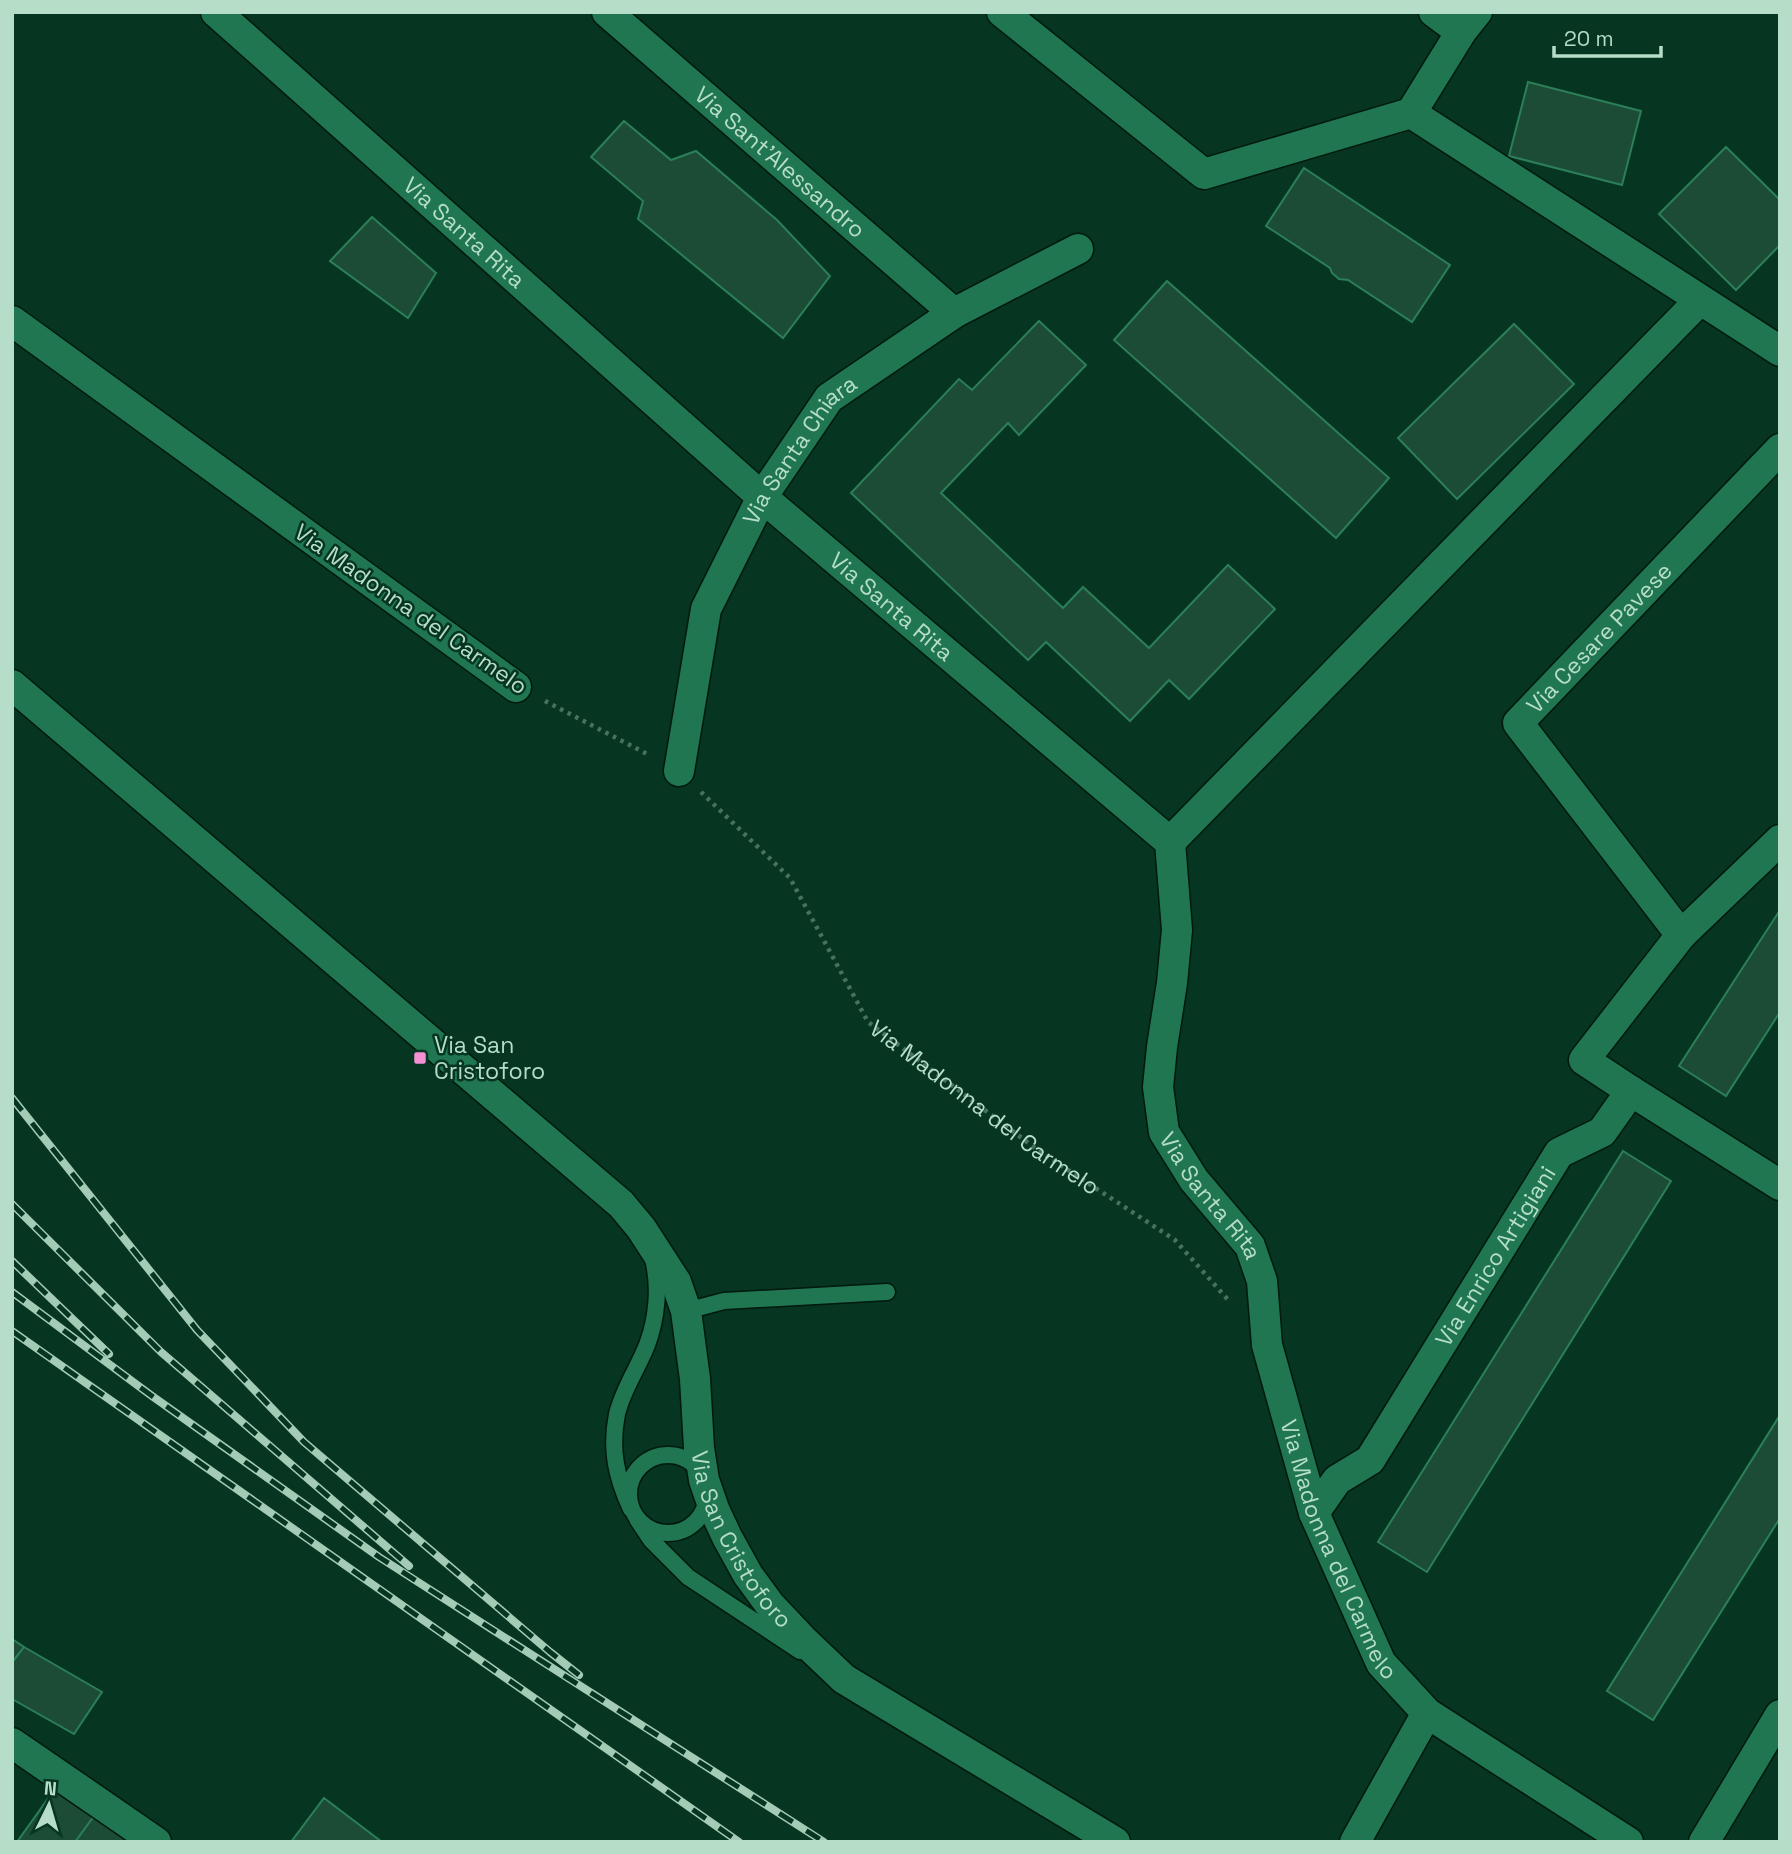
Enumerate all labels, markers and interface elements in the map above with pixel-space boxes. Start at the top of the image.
scale bar [1554,14,1661,58]
text: 20 m [1564,25,1614,52]
street label: Via Sant'Alessandro [688,80,872,245]
street label: Via Santa Rita [397,170,532,295]
street label: Via Santa Chiara [736,368,863,530]
street label: Via Madonna del Carmelo [289,517,533,701]
street label: Via Santa Rita [823,545,960,668]
street label: Via Cesare Pavese [1520,556,1679,720]
street label: Via Madonna del Carmelo [863,1013,1105,1202]
place label: Via San Cristoforo [434,1030,545,1086]
marker: Via San Cristoforo [412,1050,428,1066]
street label: Via Santa Rita [1153,1126,1268,1263]
street label: Via Enrico Artigiani [1428,1160,1562,1352]
street label: Via Madonna del Carmelo [1274,1416,1404,1686]
street label: Via San Cristoforo [685,1449,799,1634]
north arrow [14,1770,84,1840]
text: N [43,1776,58,1802]

